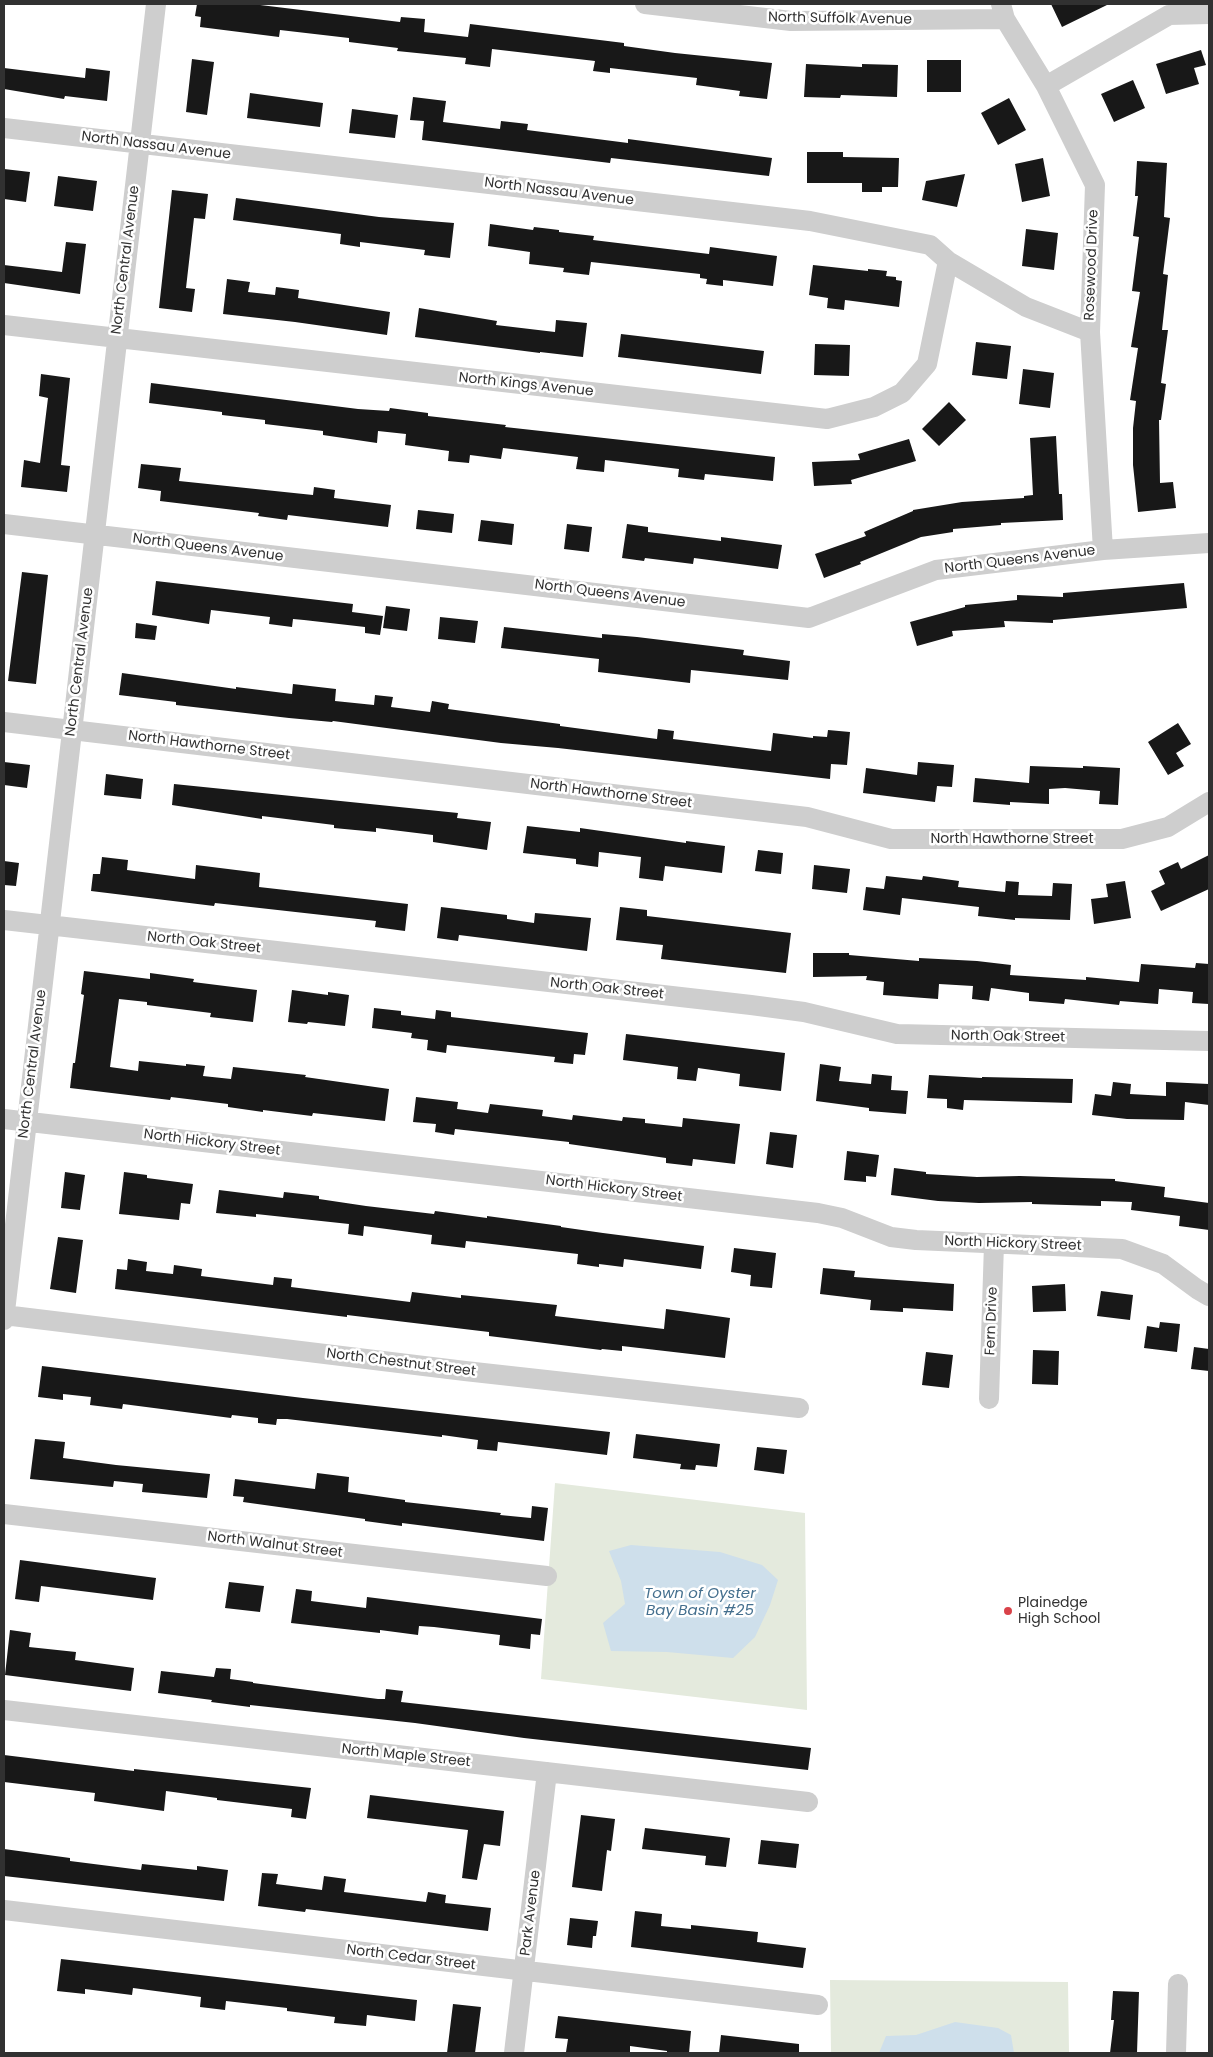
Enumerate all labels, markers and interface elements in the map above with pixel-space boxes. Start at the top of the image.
street label: North Suffolk Avenue [768,9,912,29]
street label: North Nassau Avenue [80,128,232,164]
street label: North Nassau Avenue [483,174,635,210]
street label: North Central Avenue [109,185,143,335]
street label: Rosewood Drive [1082,209,1102,321]
street label: North Kings Avenue [458,370,594,400]
street label: North Queens Avenue [132,530,284,566]
street label: North Queens Avenue [944,542,1096,578]
street label: North Queens Avenue [534,576,686,612]
street label: North Central Avenue [63,587,97,737]
street label: North Hawthorne Street [127,728,291,764]
street label: North Hawthorne Street [529,776,693,812]
street label: North Hawthorne Street [930,831,1094,847]
street label: North Oak Street [146,929,262,957]
street label: North Oak Street [549,975,665,1003]
street label: North Central Avenue [16,989,50,1139]
street label: North Oak Street [951,1028,1065,1046]
street label: North Hickory Street [143,1126,281,1160]
street label: North Hickory Street [545,1172,683,1206]
street label: North Hickory Street [944,1233,1082,1255]
street label: Fern Drive [982,1286,1002,1356]
street label: North Chestnut Street [325,1345,477,1381]
street label: North Walnut Street [206,1528,344,1562]
water label: Town of Oyster Bay Basin #25 [644,1585,756,1620]
place label: Plainedge High School [1018,1595,1100,1628]
marker: Plainedge High School [1002,1605,1014,1617]
street label: North Maple Street [341,1741,471,1771]
street label: Park Avenue [517,1869,545,1957]
street label: North Cedar Street [345,1942,477,1974]

